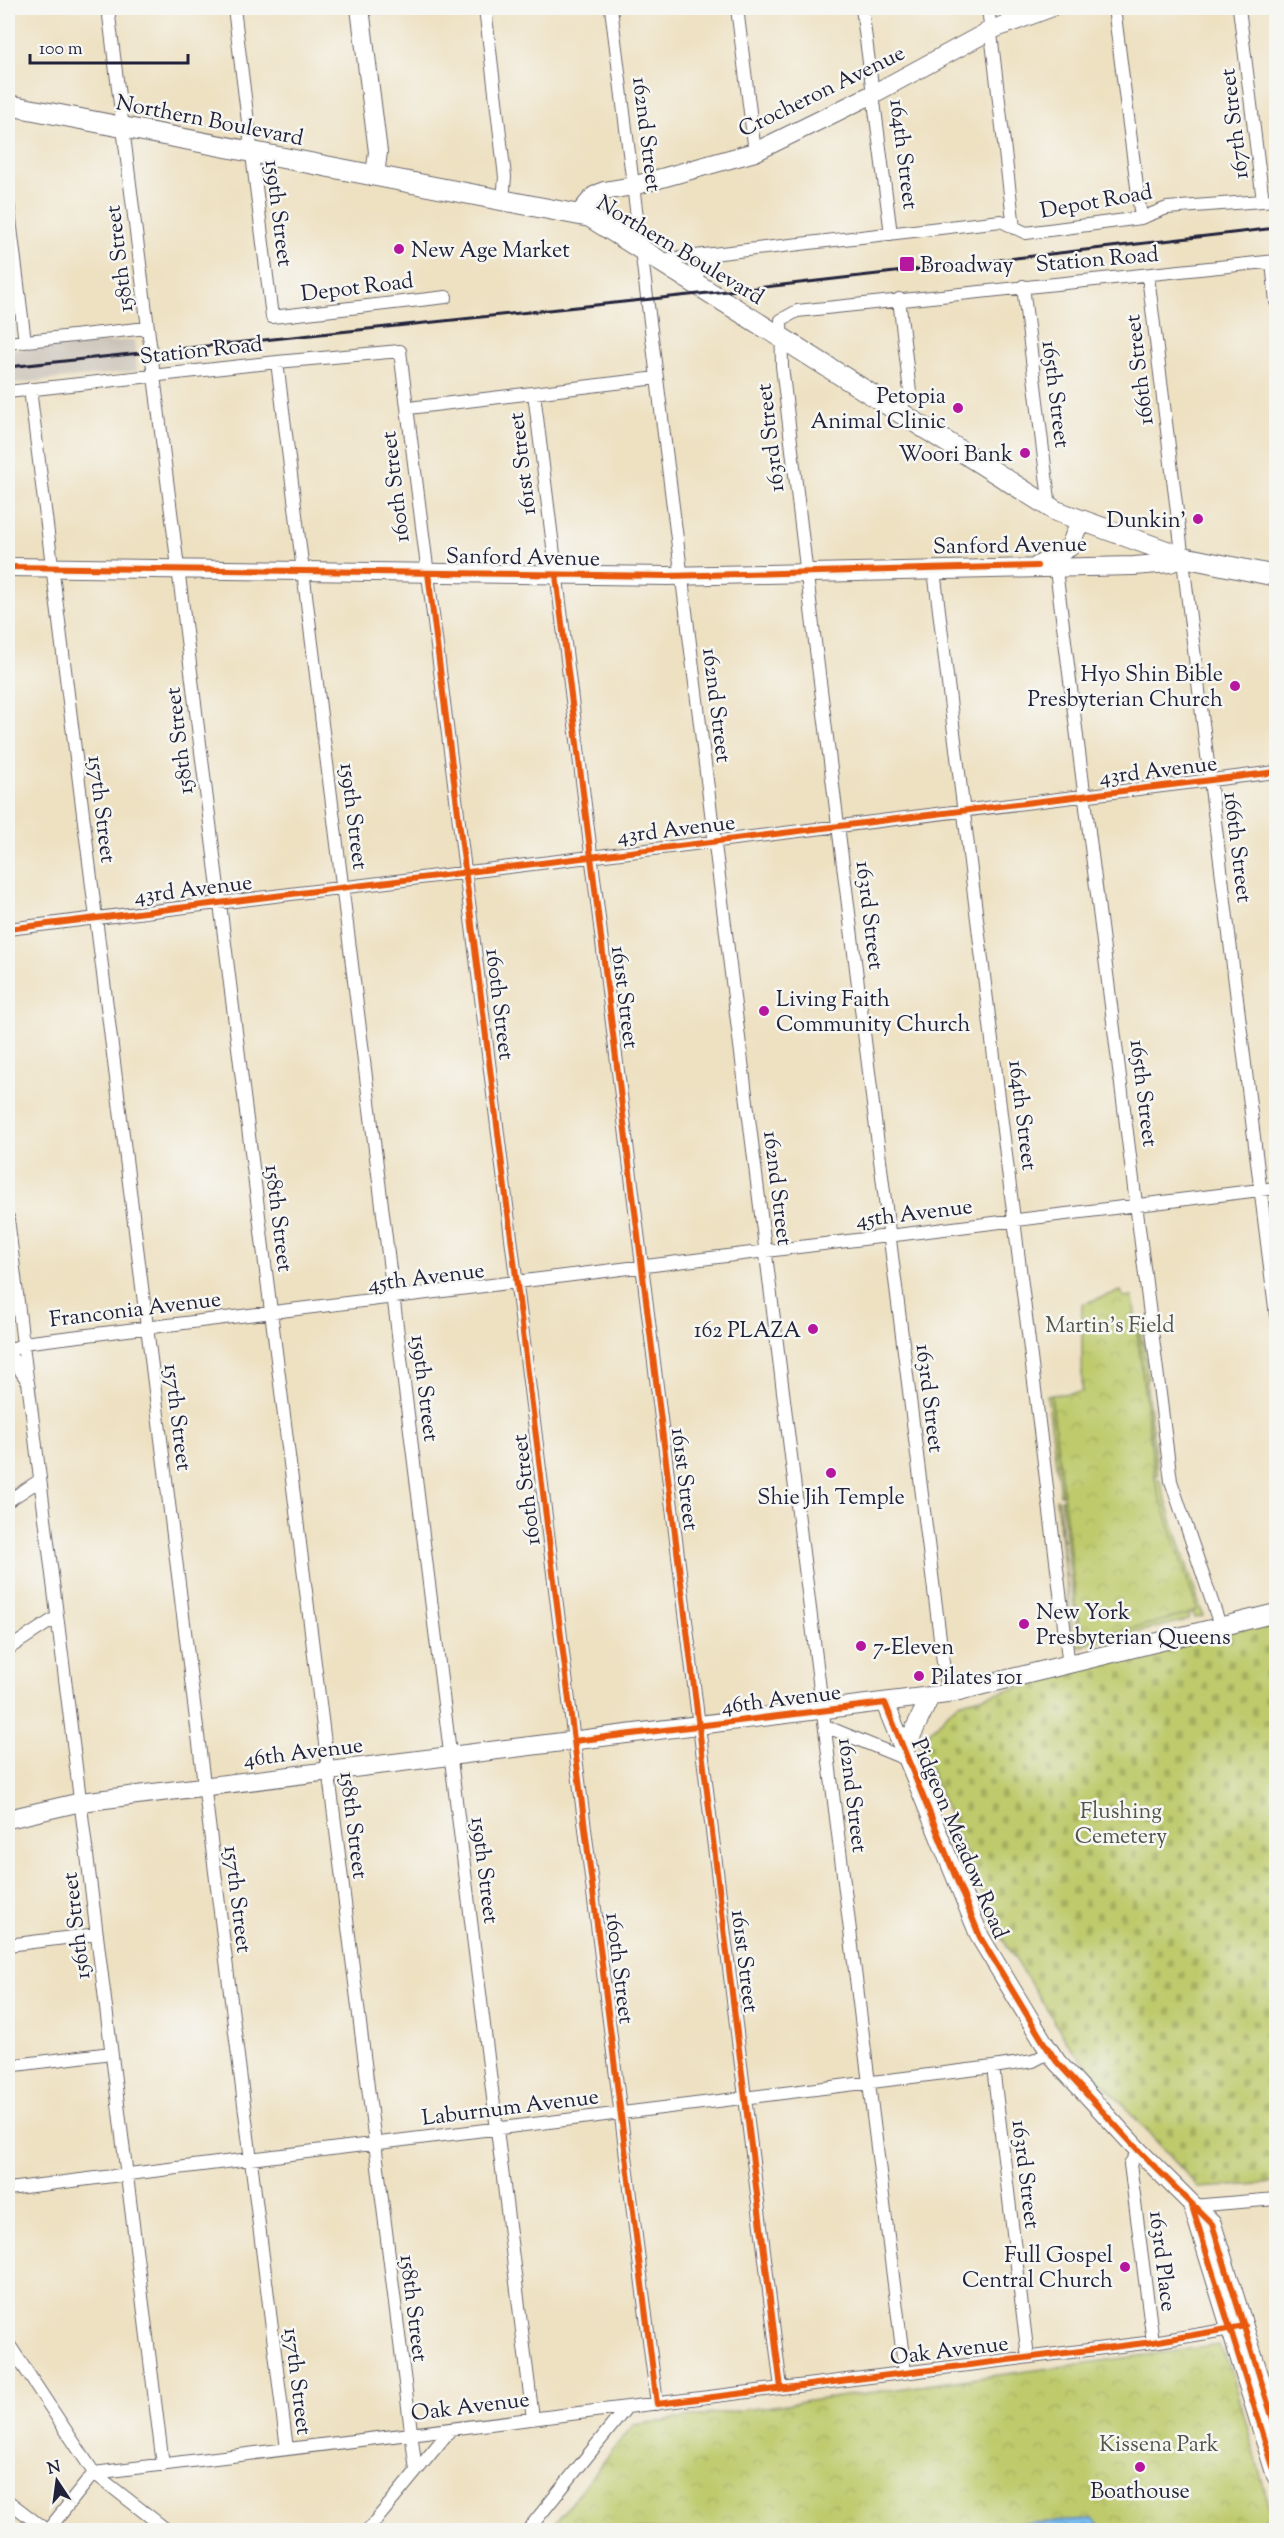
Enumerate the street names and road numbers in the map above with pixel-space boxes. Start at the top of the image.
street label: Crocheron Avenue [734,38,911,147]
street label: 167th Street [1213,66,1259,181]
street label: 162nd Street [622,75,668,194]
street label: Northern Boulevard [113,88,306,156]
street label: 164th Street [879,97,925,212]
street label: 159th Street [255,158,300,269]
street label: Depot Road [1038,177,1155,229]
street label: Northern Boulevard [590,189,769,314]
street label: 158th Street [98,203,143,314]
street label: Station Road [1034,240,1160,282]
street label: Depot Road [299,266,416,312]
street label: 166th Street [1118,312,1164,427]
street label: Station Road [138,330,264,374]
street label: 165th Street [1032,339,1077,450]
street label: 163rd Street [749,381,795,494]
street label: 161st Street [502,410,546,517]
street label: 160th Street [374,429,420,544]
street label: Sanford Avenue [933,530,1087,564]
street label: Sanford Avenue [446,542,600,576]
street label: 162nd Street [692,646,738,765]
street label: 158th Street [158,685,203,796]
street label: 43rd Avenue [1098,749,1219,795]
street label: 157th Street [78,754,123,865]
street label: 159th Street [330,761,375,872]
street label: 166th Street [1213,790,1259,905]
street label: 43rd Avenue [616,808,737,854]
street label: 163rd Street [845,859,891,972]
street label: 43rd Avenue [133,868,254,914]
street label: 161st Street [601,944,645,1051]
street label: 160th Street [475,947,521,1062]
street label: 165th Street [1120,1038,1165,1149]
street label: 164th Street [998,1058,1044,1173]
street label: 162nd Street [753,1129,799,1248]
street label: 158th Street [255,1163,300,1274]
street label: 45th Avenue [854,1192,975,1238]
street label: 45th Avenue [366,1256,487,1302]
street label: Franconia Avenue [48,1285,223,1337]
street label: 159th Street [401,1333,446,1444]
street label: 163rd Street [905,1342,951,1455]
street label: 157th Street [154,1362,199,1473]
street label: 161st Street [661,1426,705,1533]
street label: 160th Street [505,1432,551,1547]
street label: 46th Avenue [720,1678,843,1724]
street label: 46th Avenue [242,1731,365,1777]
street label: Pidgeon Meadow Road [901,1734,1015,1944]
street label: 162nd Street [828,1736,874,1855]
street label: 158th Street [330,1770,375,1881]
street label: 159th Street [461,1815,506,1926]
street label: 157th Street [214,1844,259,1955]
street label: 156th Street [55,1870,100,1981]
street label: 161st Street [721,1908,765,2015]
street label: 160th Street [595,1911,641,2026]
street label: Laburnum Avenue [420,2082,601,2136]
street label: 163rd Street [1001,2118,1047,2231]
street label: 163rd Place [1139,2209,1183,2313]
street label: 158th Street [390,2253,435,2364]
street label: 157th Street [274,2326,319,2437]
street label: Oak Avenue [888,2329,1010,2375]
street label: Oak Avenue [409,2385,531,2431]

